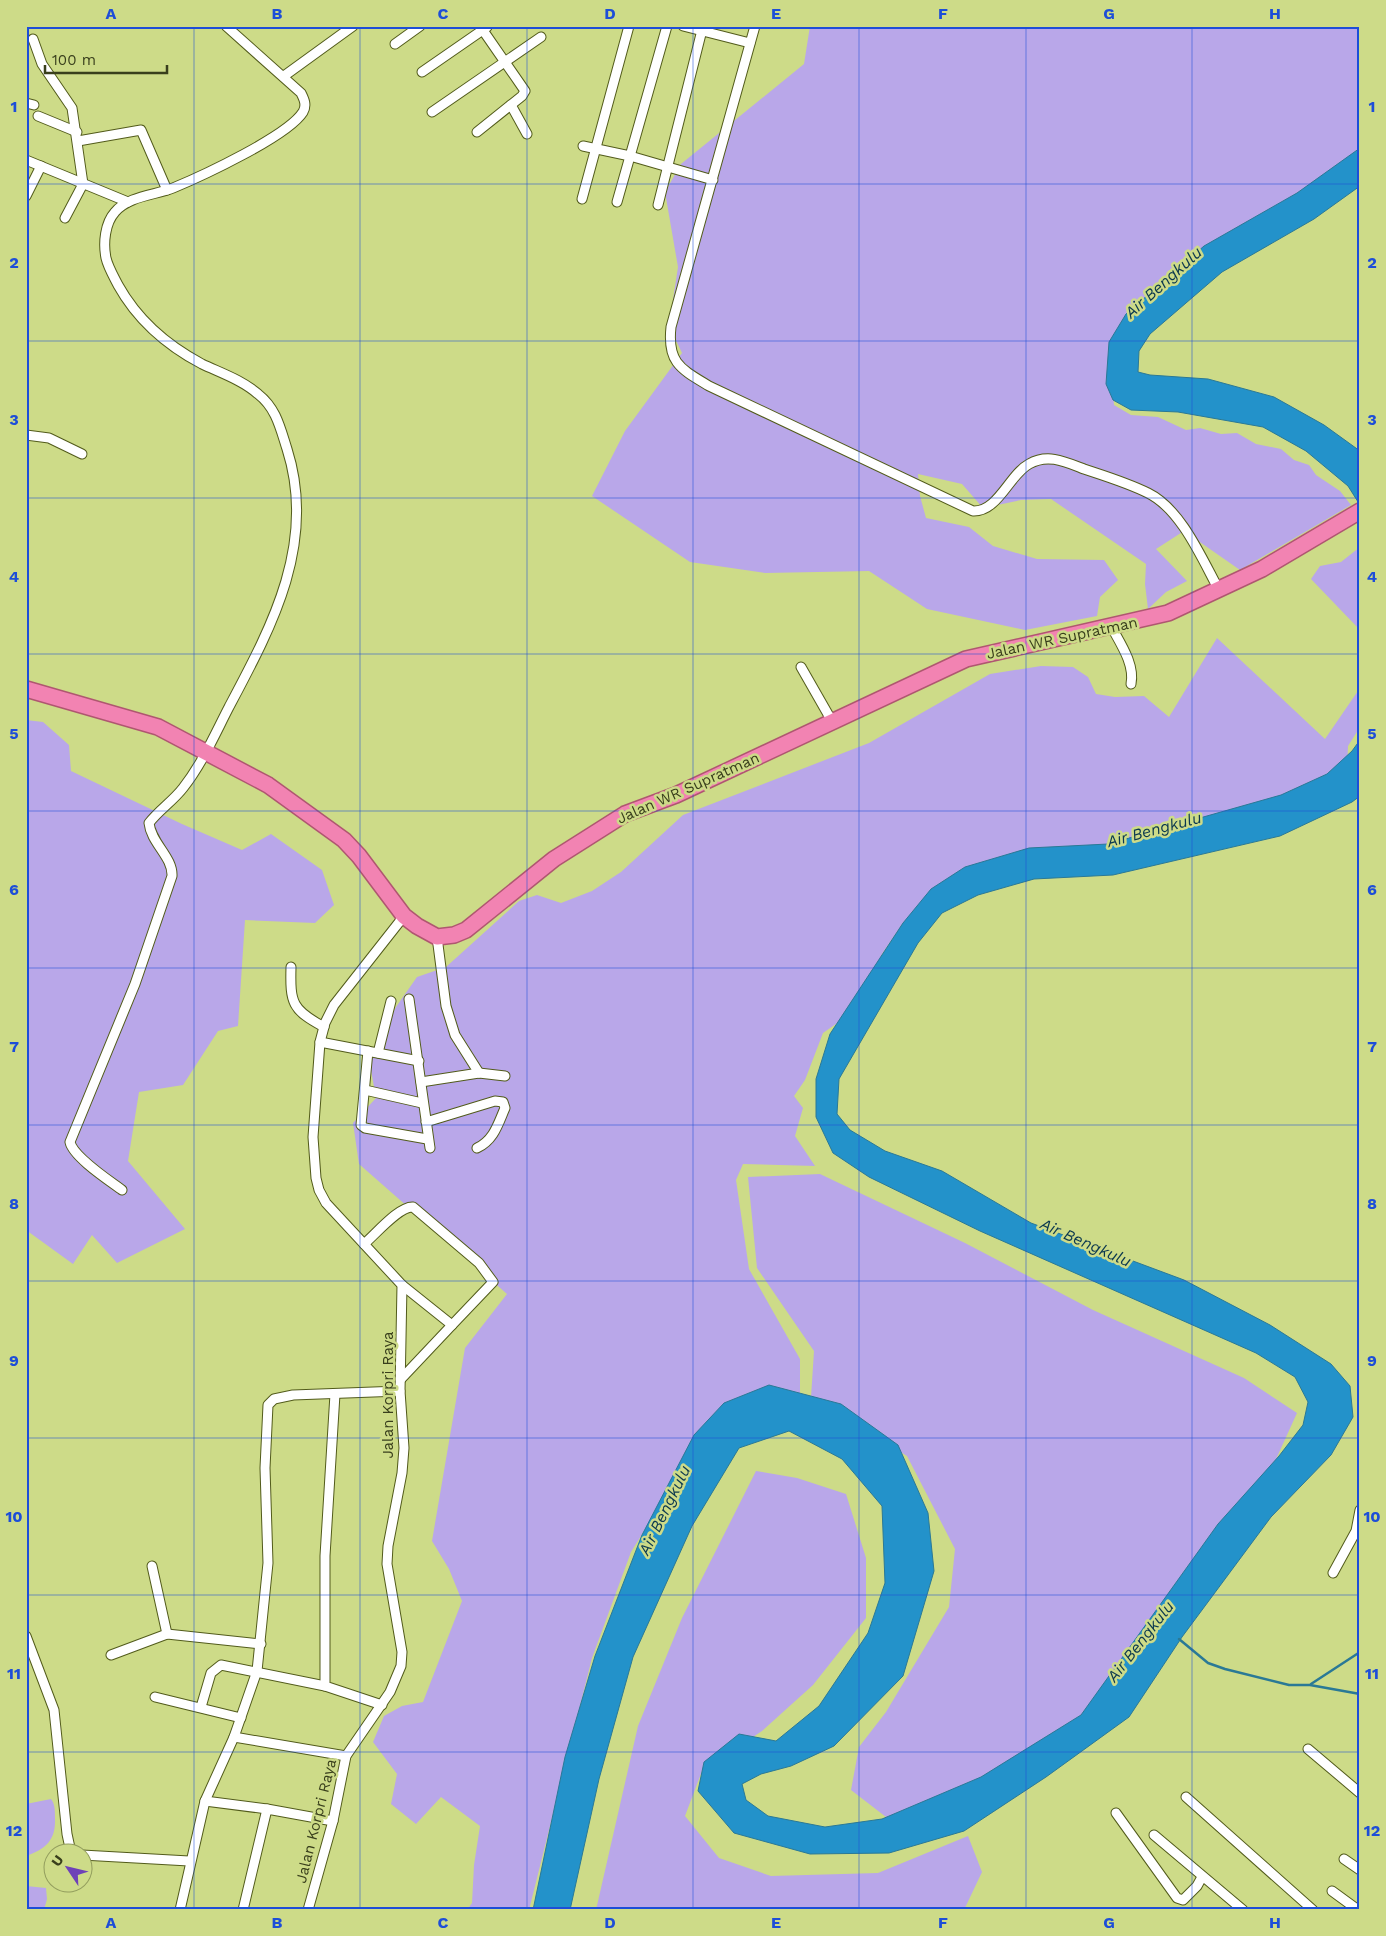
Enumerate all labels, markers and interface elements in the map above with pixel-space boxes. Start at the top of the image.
text: A [106,4,117,23]
text: B [272,4,283,23]
text: C [438,4,449,23]
text: D [604,4,616,23]
text: E [771,4,781,23]
text: F [938,4,948,23]
text: G [1103,4,1115,23]
text: H [1269,4,1281,23]
scale bar [45,42,168,74]
text: 100 m [52,51,96,69]
text: 1 [11,97,17,116]
text: 1 [1369,97,1375,116]
water label: Air Bengkulu [1120,243,1206,323]
text: 2 [9,253,19,272]
text: 2 [1367,253,1377,272]
text: 3 [9,410,19,429]
text: 3 [1367,410,1377,429]
text: 4 [9,567,19,586]
text: 4 [1367,567,1377,586]
street label: Jalan WR Supratman [985,613,1139,663]
text: 5 [9,724,19,743]
text: 5 [1367,724,1377,743]
street label: Jalan WR Supratman [614,748,762,828]
water label: Air Bengkulu [1104,808,1204,851]
text: 6 [9,880,19,899]
text: 6 [1367,880,1377,899]
text: 7 [9,1037,19,1056]
text: 7 [1367,1037,1377,1056]
text: 8 [9,1194,19,1213]
text: 8 [1367,1194,1377,1213]
water label: Air Bengkulu [1037,1214,1134,1271]
street label: Jalan Korpri Raya [379,1331,397,1459]
text: 9 [9,1351,19,1370]
text: 9 [1367,1351,1377,1370]
water label: Air Bengkulu [634,1462,694,1559]
text: 10 [5,1507,23,1526]
text: 10 [1363,1507,1381,1526]
water label: Air Bengkulu [1102,1597,1178,1686]
text: 11 [7,1664,21,1683]
text: 11 [1365,1664,1379,1683]
street label: Jalan Korpri Raya [292,1757,340,1885]
text: 12 [6,1821,22,1840]
text: 12 [1364,1821,1380,1840]
north arrow [42,1844,92,1894]
text: U [48,1852,67,1869]
text: A [106,1913,117,1932]
text: B [272,1913,283,1932]
text: C [438,1913,449,1932]
text: D [604,1913,616,1932]
text: E [771,1913,781,1932]
text: F [938,1913,948,1932]
text: G [1103,1913,1115,1932]
text: H [1269,1913,1281,1932]

